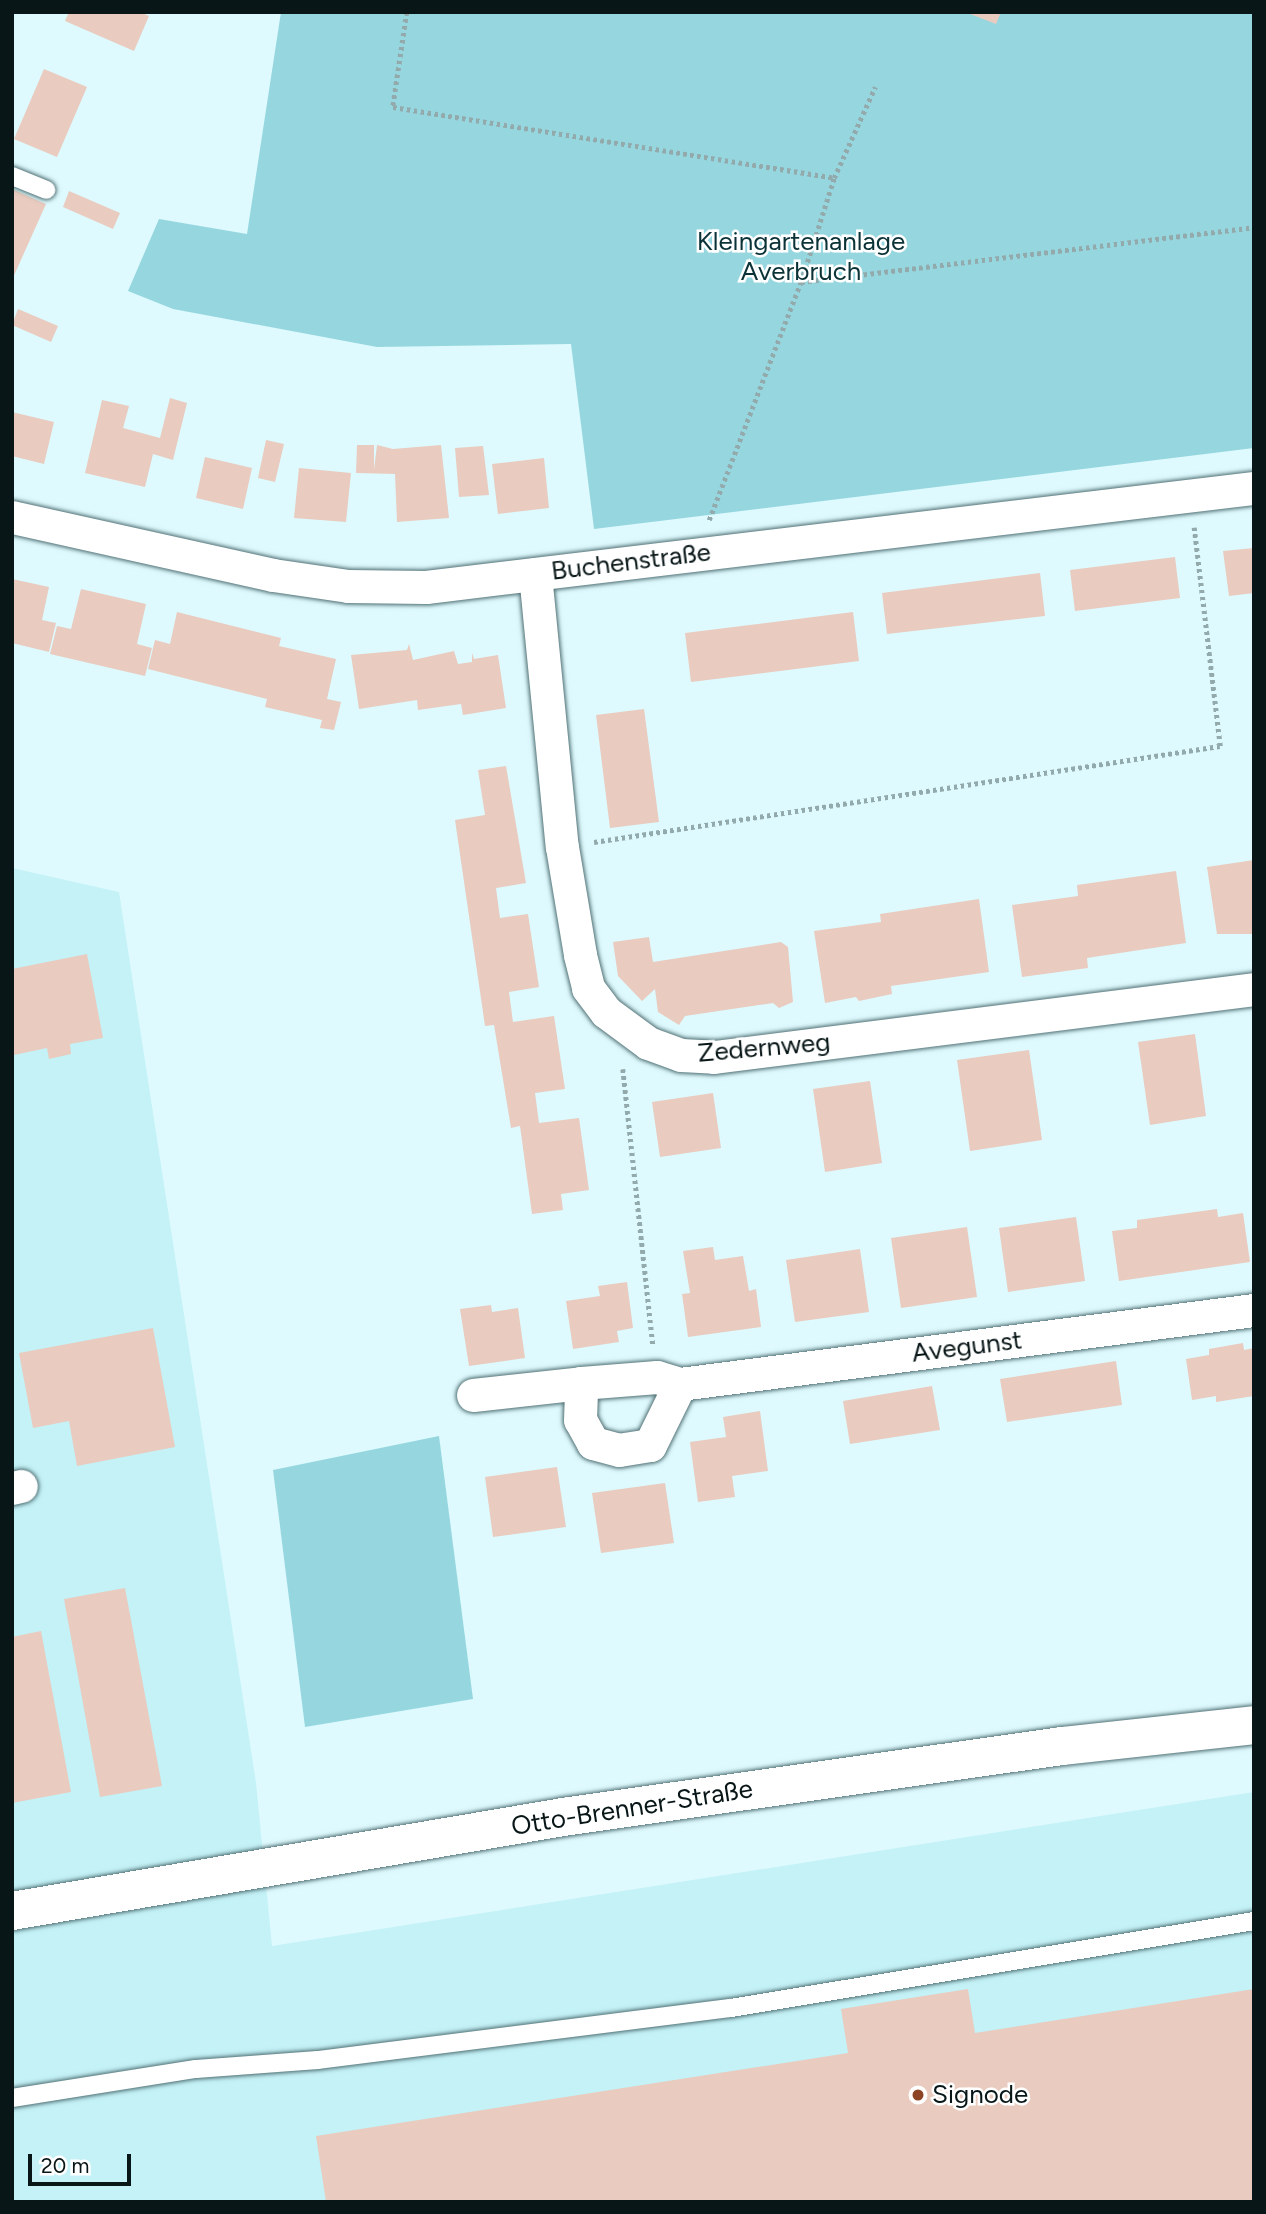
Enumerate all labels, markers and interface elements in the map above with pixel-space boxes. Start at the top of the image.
park label: Kleingartenanlage Averbruch [697,226,905,288]
street label: Buchenstraße [549,537,713,587]
street label: Zedernweg [696,1027,832,1069]
street label: Avegunst [910,1325,1024,1369]
street label: Otto-Brenner-Straße [509,1773,755,1843]
place label: Signode [932,2079,1028,2111]
marker: Signode [910,2087,926,2103]
scale bar [32,2140,135,2184]
text: 20 m [41,2153,89,2178]

